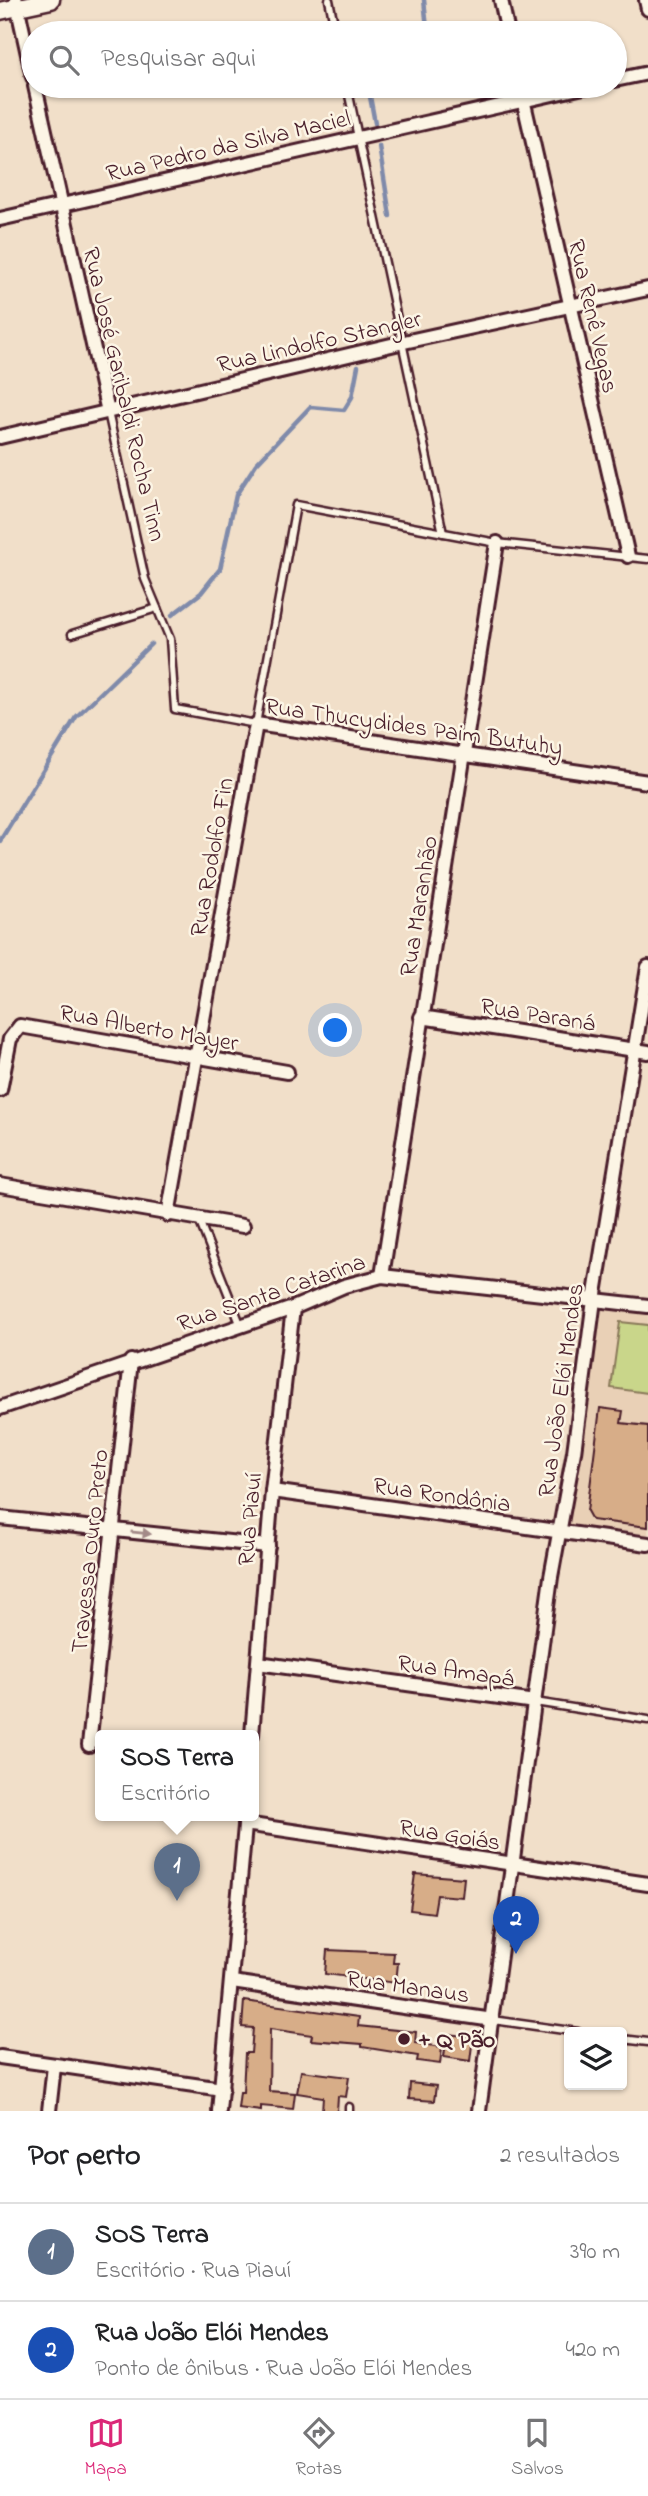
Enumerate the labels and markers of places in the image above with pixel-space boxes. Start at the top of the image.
pin: 1 [154,1843,200,1901]
pin: 2 [493,1896,539,1954]
place label: + Q Pão [418,2024,495,2059]
marker: + Q Pão [396,2031,412,2047]

